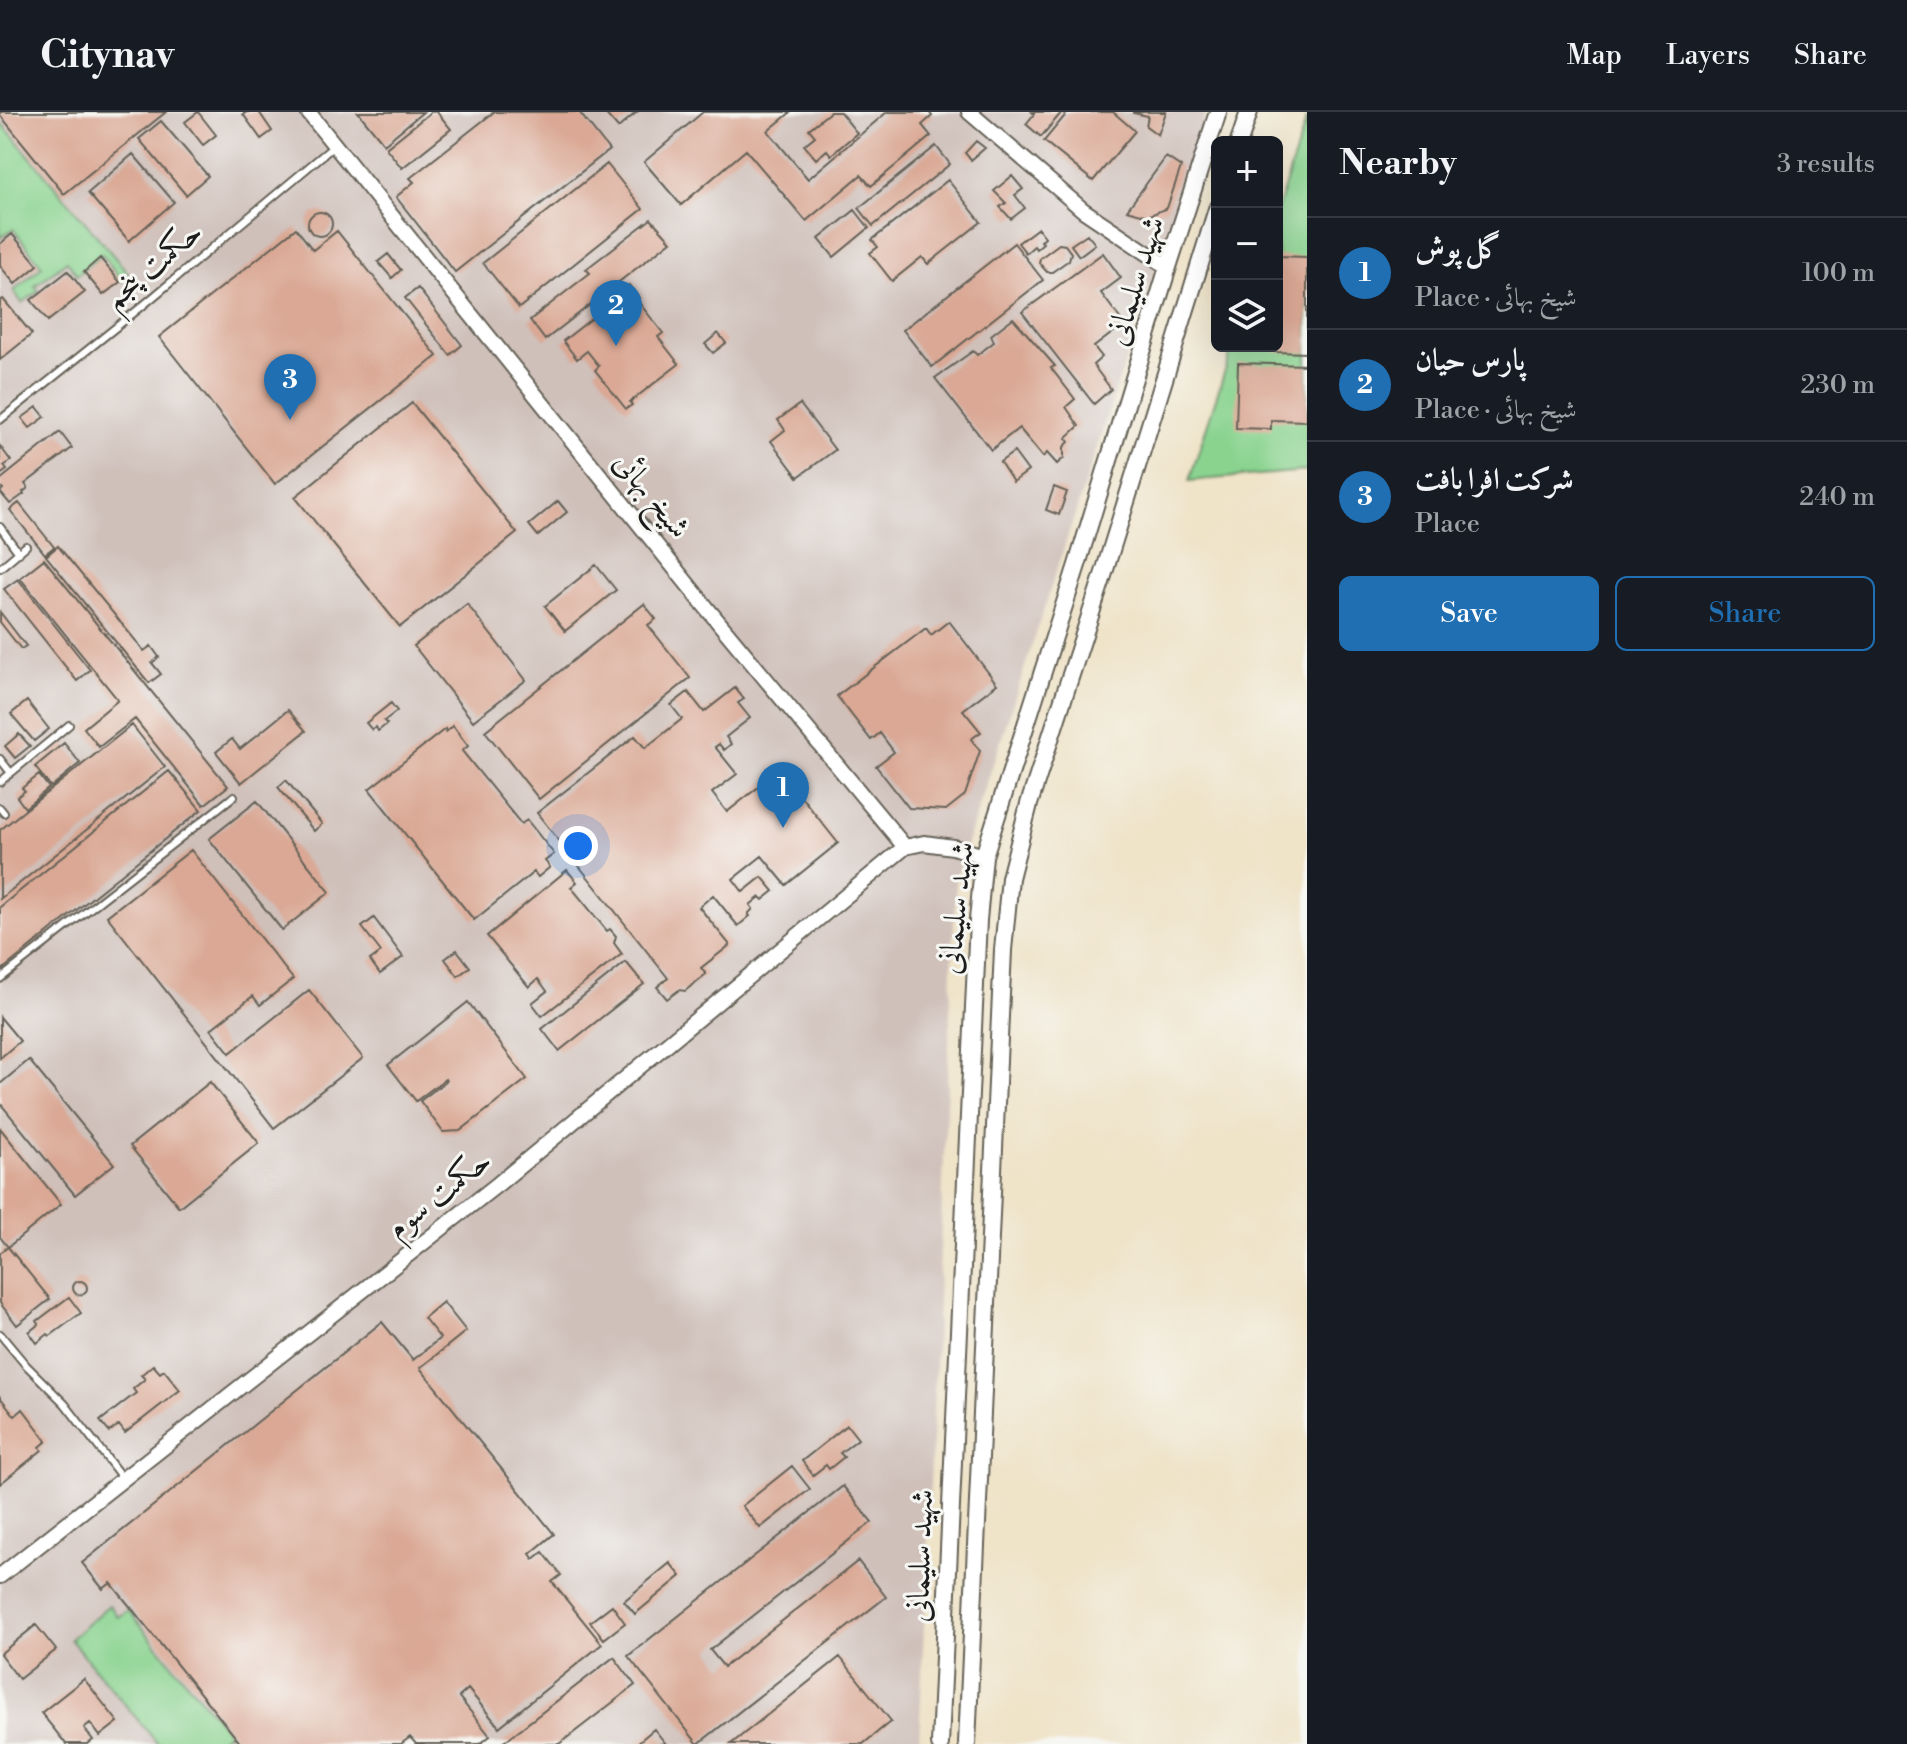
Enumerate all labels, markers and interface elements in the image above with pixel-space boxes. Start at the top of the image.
text: Citynav [40,32,174,79]
text: Map [1567,38,1622,73]
text: Layers [1666,38,1750,73]
text: Share [1794,38,1867,73]
map controls [1211,136,1283,352]
button: + [1211,136,1283,208]
text: Nearby [1339,143,1457,185]
text: 3 results [1777,148,1875,180]
button: − [1211,208,1283,280]
street label: شهید سلیمانی [1096,211,1174,351]
street label: حکمت پنجم [95,212,217,325]
text: گل پوش [1415,230,1501,268]
text: 1 [1359,257,1371,289]
text: 100 m [1802,257,1875,289]
pin: 2 [590,280,642,346]
button: layers [1211,280,1283,352]
text: Place · شیخ بهائی [1415,282,1577,314]
text: پارس حیان [1415,342,1525,380]
pin: 3 [264,354,316,420]
text: 2 [1357,369,1373,401]
text: 230 m [1800,369,1875,401]
text: Place · شیخ بهائی [1415,394,1577,426]
street label: شیخ بهائی [599,443,699,551]
text: شرکت افرا بافت [1415,461,1573,499]
text: 3 [1357,481,1373,513]
text: 240 m [1799,481,1875,513]
text: Place [1415,508,1480,540]
button: Save [1339,576,1599,651]
button: Share [1615,576,1875,651]
pin: 1 [757,762,809,828]
your location [558,826,598,866]
street label: شهید سلیمانی [929,840,983,976]
street label: حکمت سوم [378,1140,504,1253]
street label: شهید سلیمانی [898,1489,942,1623]

